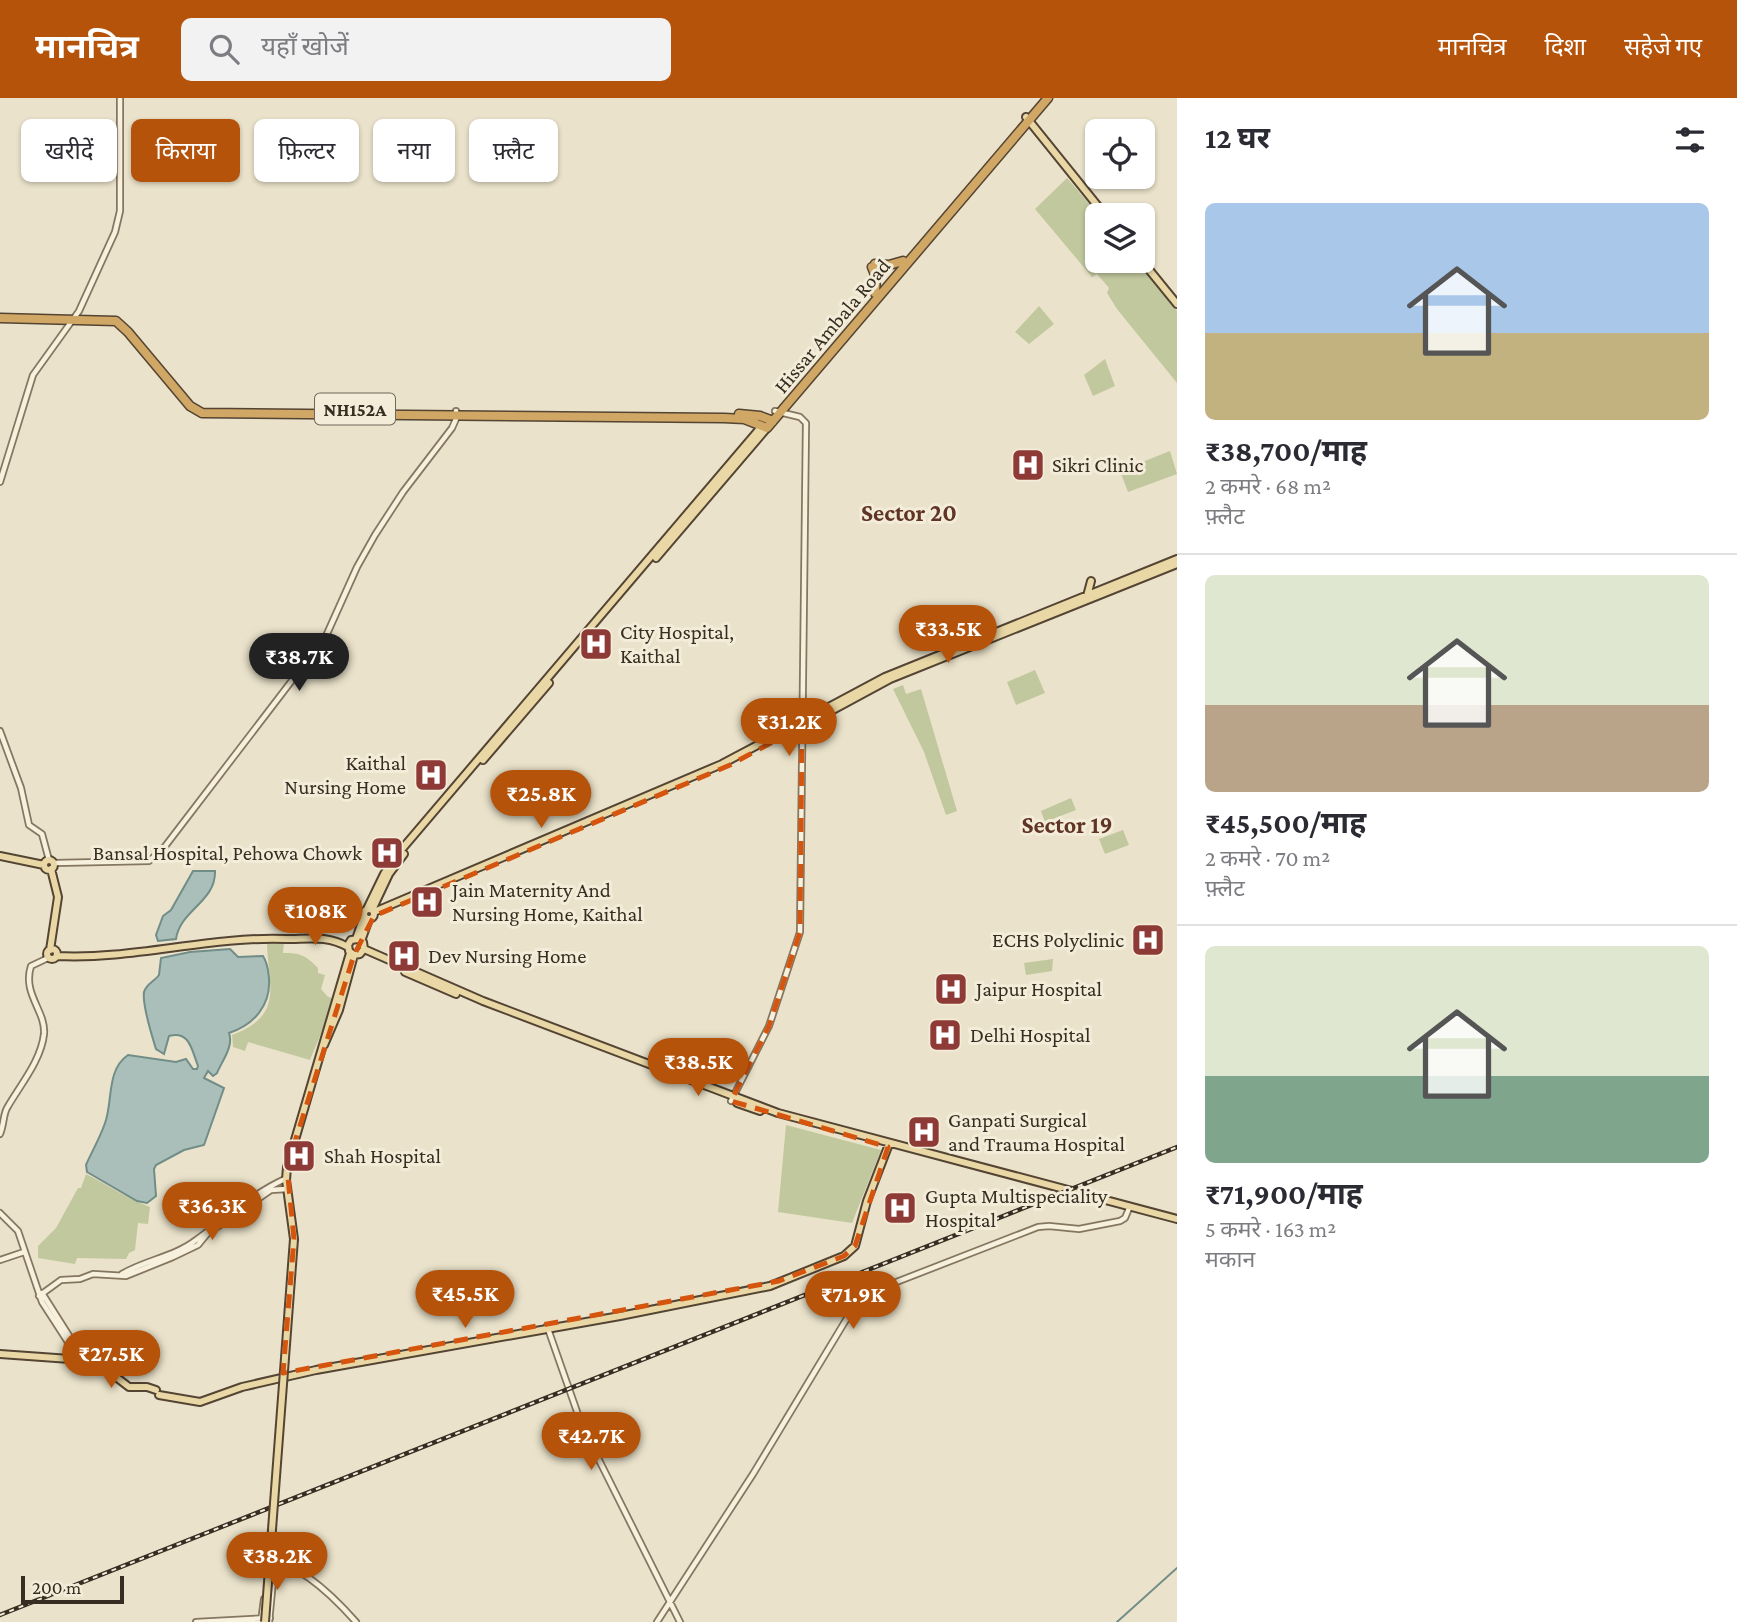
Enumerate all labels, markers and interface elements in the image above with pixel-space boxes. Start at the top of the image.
search box [181,18,671,81]
text: मानचित्र [35,28,139,65]
icon: search [205,30,243,68]
text: यहाँ खोजें [261,32,349,61]
text: मानचित्र [1438,33,1506,60]
text: दिशा [1544,33,1586,60]
text: सहेजे गए [1624,33,1702,60]
chip: खरीदें [21,119,117,182]
chip: किराया [131,119,240,182]
chip: फ़िल्टर [254,119,359,182]
chip: नया [373,119,455,182]
chip: फ़्लैट [469,119,558,182]
map controls [1085,119,1155,273]
button: locate [1085,119,1155,189]
text: 12 घर [1205,121,1270,154]
icon: filters [1671,121,1709,159]
button: layers [1085,203,1155,273]
icon: home [1394,248,1520,374]
street label: Hissar Ambala Road [769,254,895,398]
road number: NH152A [315,394,395,424]
text: ₹38,700/माह [1205,434,1367,467]
hospital icon: Sikri Clinic [1009,446,1047,484]
place label: Sikri Clinic [1052,453,1143,477]
text: 2 कमरे · 68 m² [1205,473,1331,499]
district label: Sector 20 [861,499,957,526]
text: फ़्लैट [1205,503,1245,529]
pin: ₹33.5K [891,606,1005,665]
text: ₹33.5K [915,615,981,641]
place label: City Hospital, Kaithal [620,620,734,668]
icon: home [1394,620,1520,746]
hospital icon: City Hospital, Kaithal [577,625,615,663]
pin: ₹38.7K [242,634,356,693]
text: ₹38.7K [265,643,333,669]
pin: ₹31.2K [732,698,846,758]
text: ₹31.2K [757,708,821,734]
place label: Kaithal Nursing Home [284,751,406,799]
hospital icon: Kaithal Nursing Home [412,756,450,794]
pin: ₹25.8K [484,770,598,830]
text: ₹25.8K [506,780,576,806]
text: ₹45,500/माह [1205,806,1366,839]
district label: Sector 19 [1021,811,1113,838]
hospital icon: Bansal Hospital, Pehowa Chowk [368,834,406,872]
place label: Bansal Hospital, Pehowa Chowk [93,841,362,865]
text: 2 कमरे · 70 m² [1205,845,1330,871]
text: फ़्लैट [1205,875,1245,901]
place label: Jain Maternity And Nursing Home, Kaithal [450,878,643,926]
hospital icon: Jain Maternity And Nursing Home, Kaithal [408,883,446,921]
pin: ₹108K [266,888,364,947]
text: ₹108K [284,897,346,923]
hospital icon: ECHS Polyclinic [1129,921,1167,959]
place label: ECHS Polyclinic [992,928,1124,952]
hospital icon: Dev Nursing Home [385,937,423,975]
place label: Dev Nursing Home [428,944,586,968]
hospital icon: Jaipur Hospital [932,970,970,1008]
place label: Jaipur Hospital [974,977,1102,1001]
icon: home [1394,991,1520,1117]
hospital icon: Delhi Hospital [926,1016,964,1054]
place label: Delhi Hospital [970,1023,1090,1047]
pin: ₹38.5K [641,1038,755,1098]
text: ₹38.5K [664,1048,732,1074]
place label: Ganpati Surgical and Trauma Hospital [948,1108,1125,1156]
hospital icon: Ganpati Surgical and Trauma Hospital [905,1113,943,1151]
hospital icon: Shah Hospital [280,1137,318,1175]
place label: Shah Hospital [324,1144,441,1168]
text: ₹71,900/माह [1205,1177,1363,1210]
pin: ₹36.3K [155,1182,269,1242]
place label: Gupta Multispeciality Hospital [925,1184,1108,1232]
hospital icon: Gupta Multispeciality Hospital [881,1189,919,1227]
text: ₹36.3K [178,1192,246,1218]
text: 5 कमरे · 163 m² [1205,1216,1336,1242]
text: मकान [1205,1246,1255,1272]
pin: ₹45.5K [408,1270,522,1330]
pin: ₹71.9K [796,1272,910,1331]
text: ₹45.5K [431,1280,499,1306]
text: ₹71.9K [821,1281,885,1307]
pin: ₹27.5K [54,1330,168,1390]
text: ₹27.5K [78,1340,144,1366]
pin: ₹42.7K [534,1412,648,1472]
text: ₹42.7K [558,1422,624,1448]
pin: ₹38.2K [220,1532,334,1592]
text: ₹38.2K [242,1542,312,1568]
scale bar [21,1573,124,1605]
text: 200 m [32,1577,81,1598]

